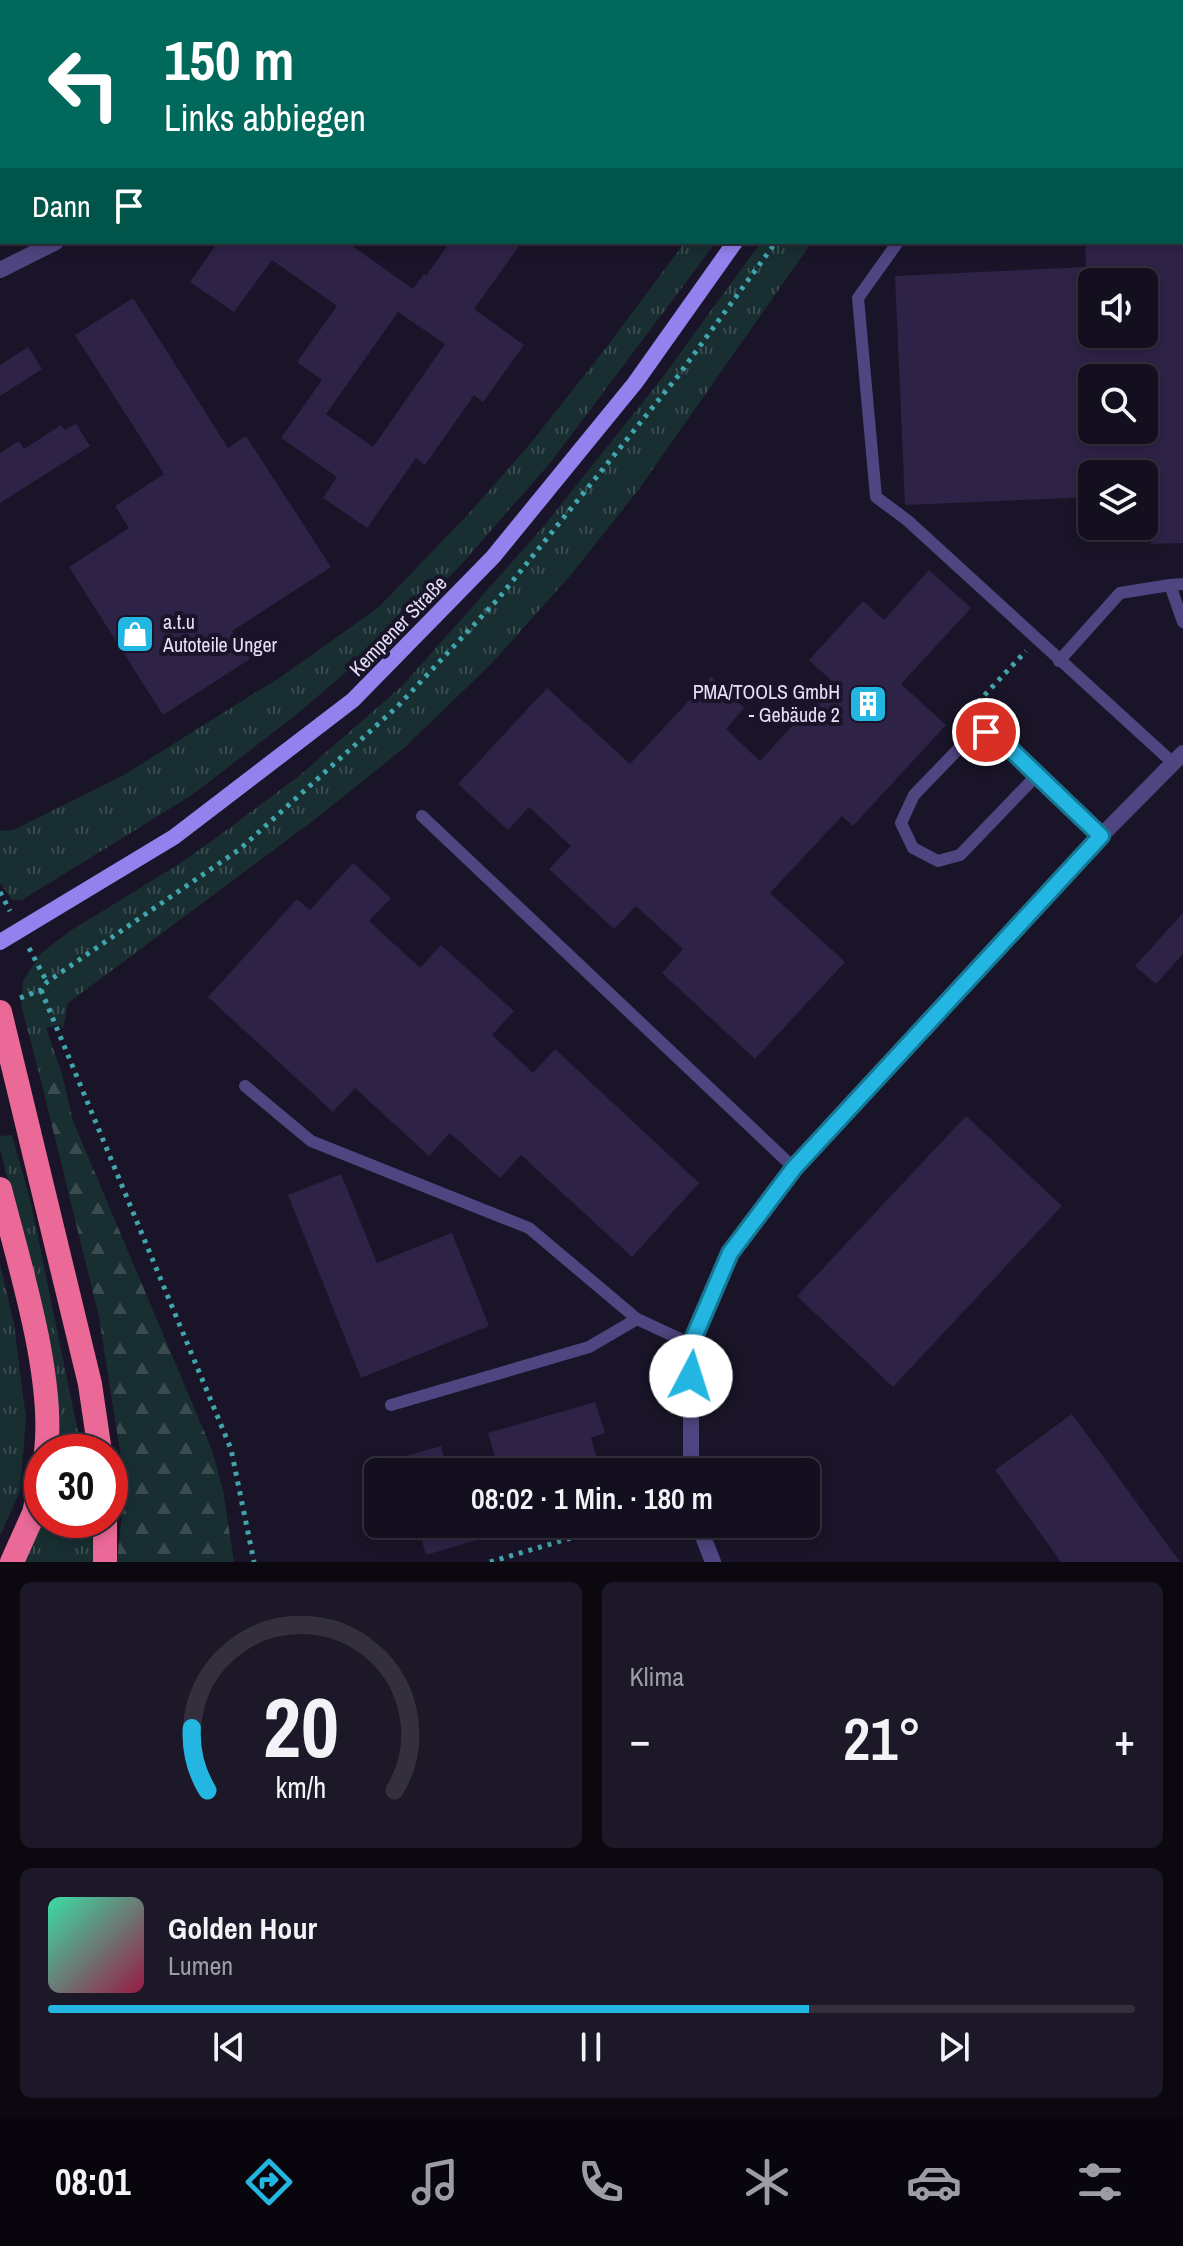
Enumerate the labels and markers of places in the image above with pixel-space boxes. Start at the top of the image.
place label: a.t.u Autoteile Unger [162,608,277,658]
shop icon: a.t.u Autoteile Unger [114,613,156,655]
place label: PMA/TOOLS GmbH - Gebäude 2 [693,678,840,728]
building icon: PMA/TOOLS GmbH - Gebäude 2 [847,683,889,725]
pin [952,698,1020,766]

